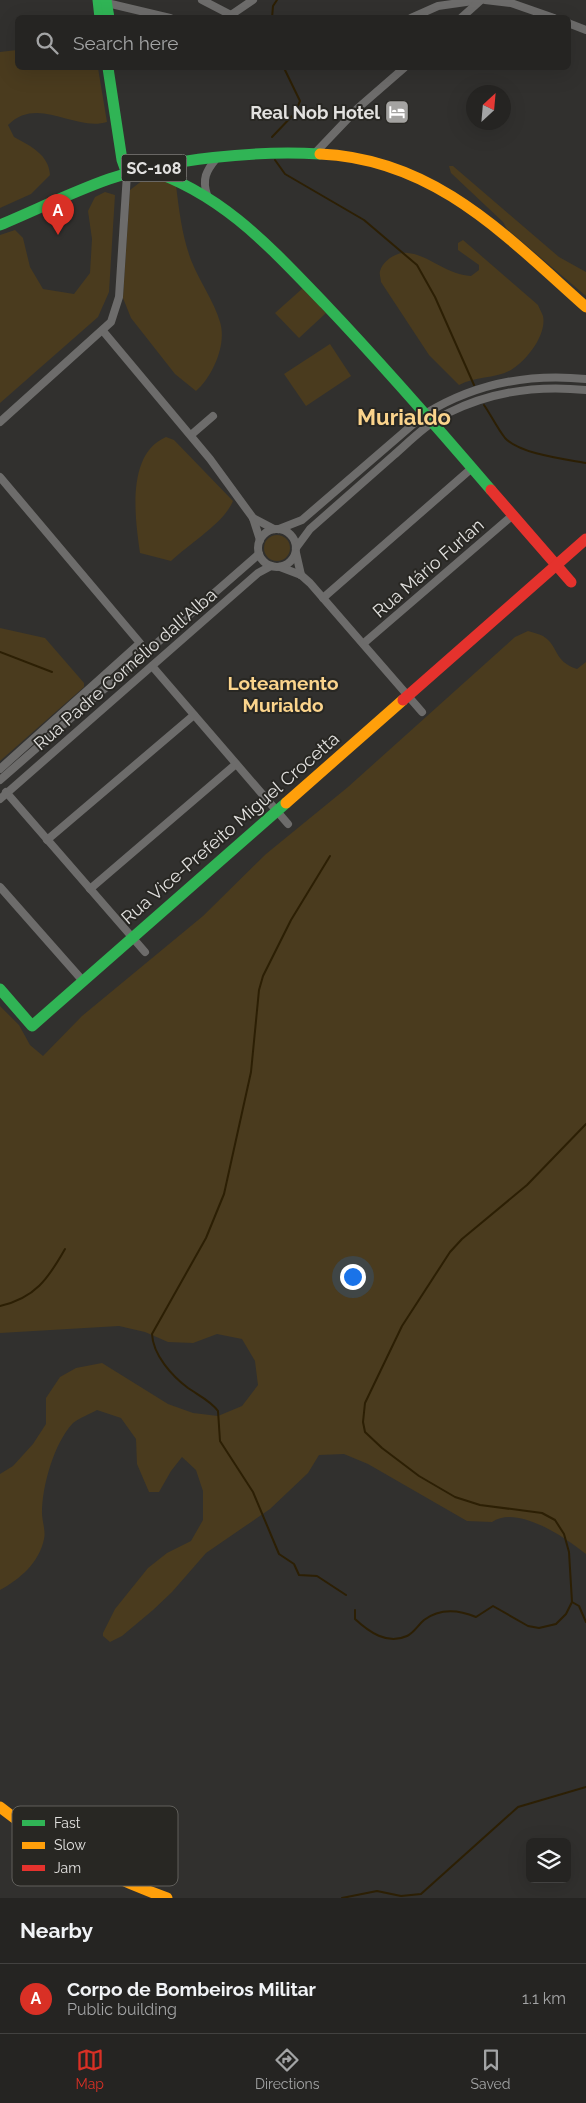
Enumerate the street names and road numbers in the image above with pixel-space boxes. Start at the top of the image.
road number: SC-108 [122,154,186,182]
street label: Rua Mário Furlan [368,514,488,622]
street label: Rua Padre Cornélio dall'Alba [29,584,221,754]
street label: Rua Vice-Prefeito Miguel Crocetta [117,728,343,928]

